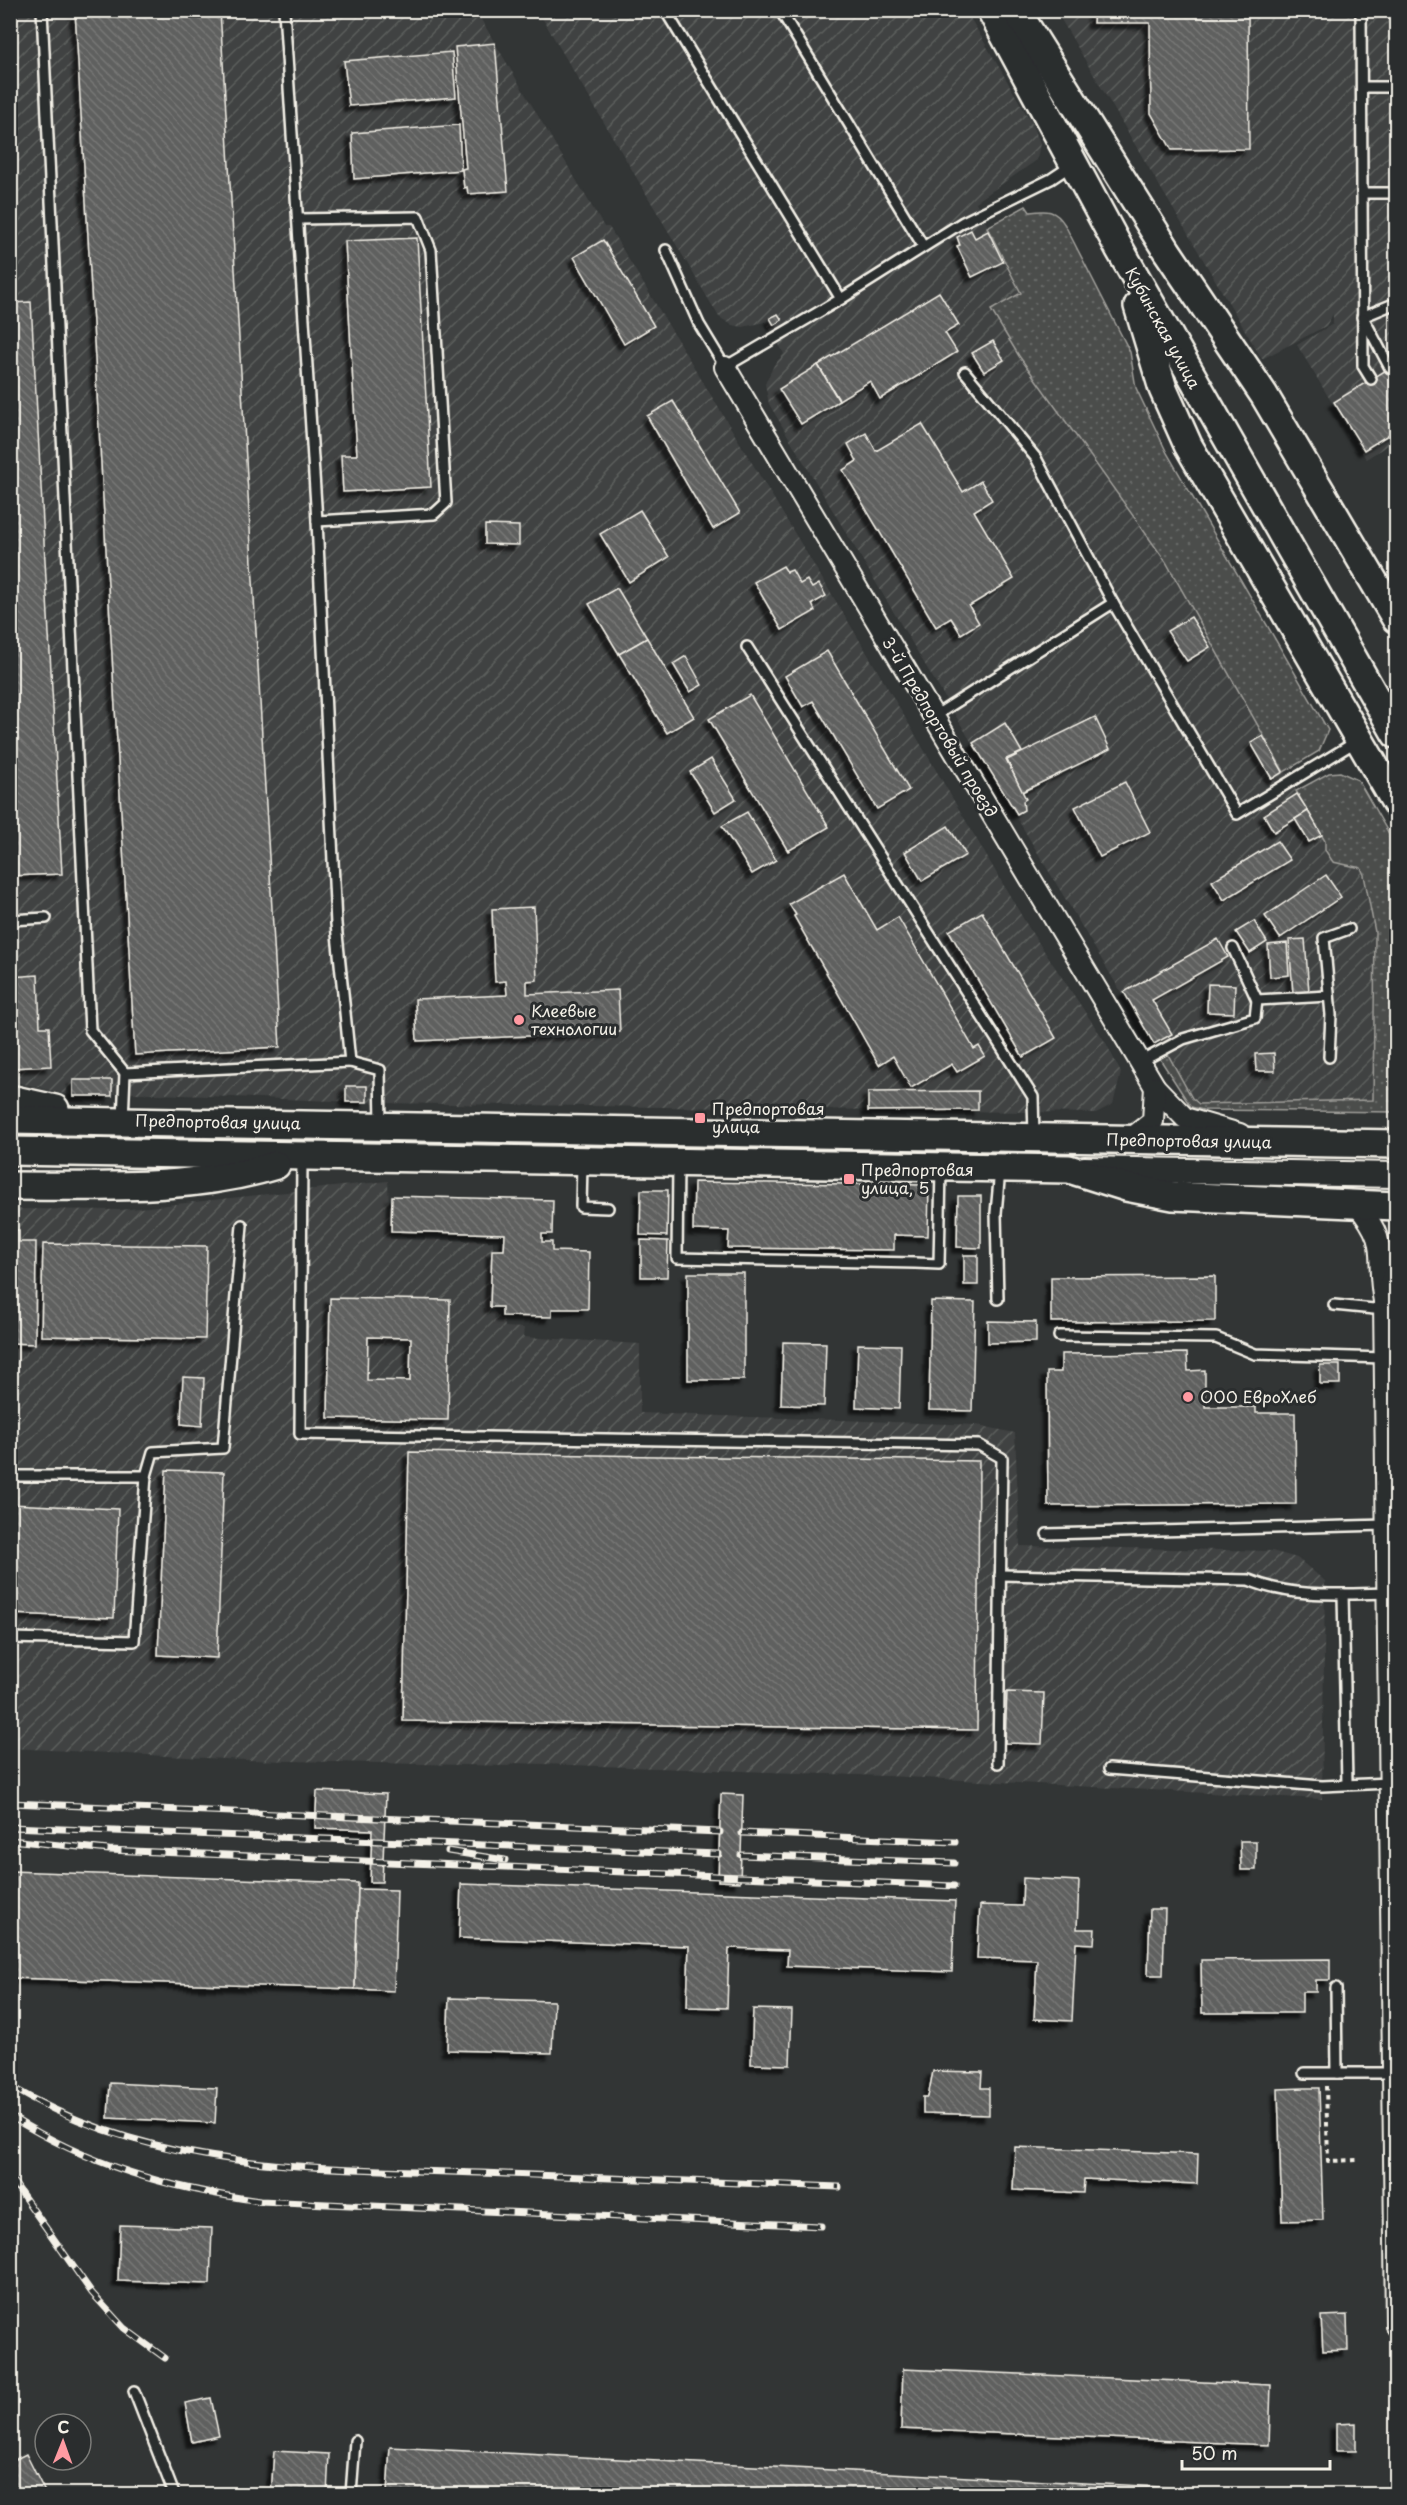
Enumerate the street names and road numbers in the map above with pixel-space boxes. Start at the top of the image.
street label: Кубинская улица [1120,262,1207,393]
street label: 3-й Предпортовый проезд [877,632,1004,821]
street label: Предпортовая улица [135,1108,301,1134]
street label: Предпортовая улица [1106,1127,1272,1153]

